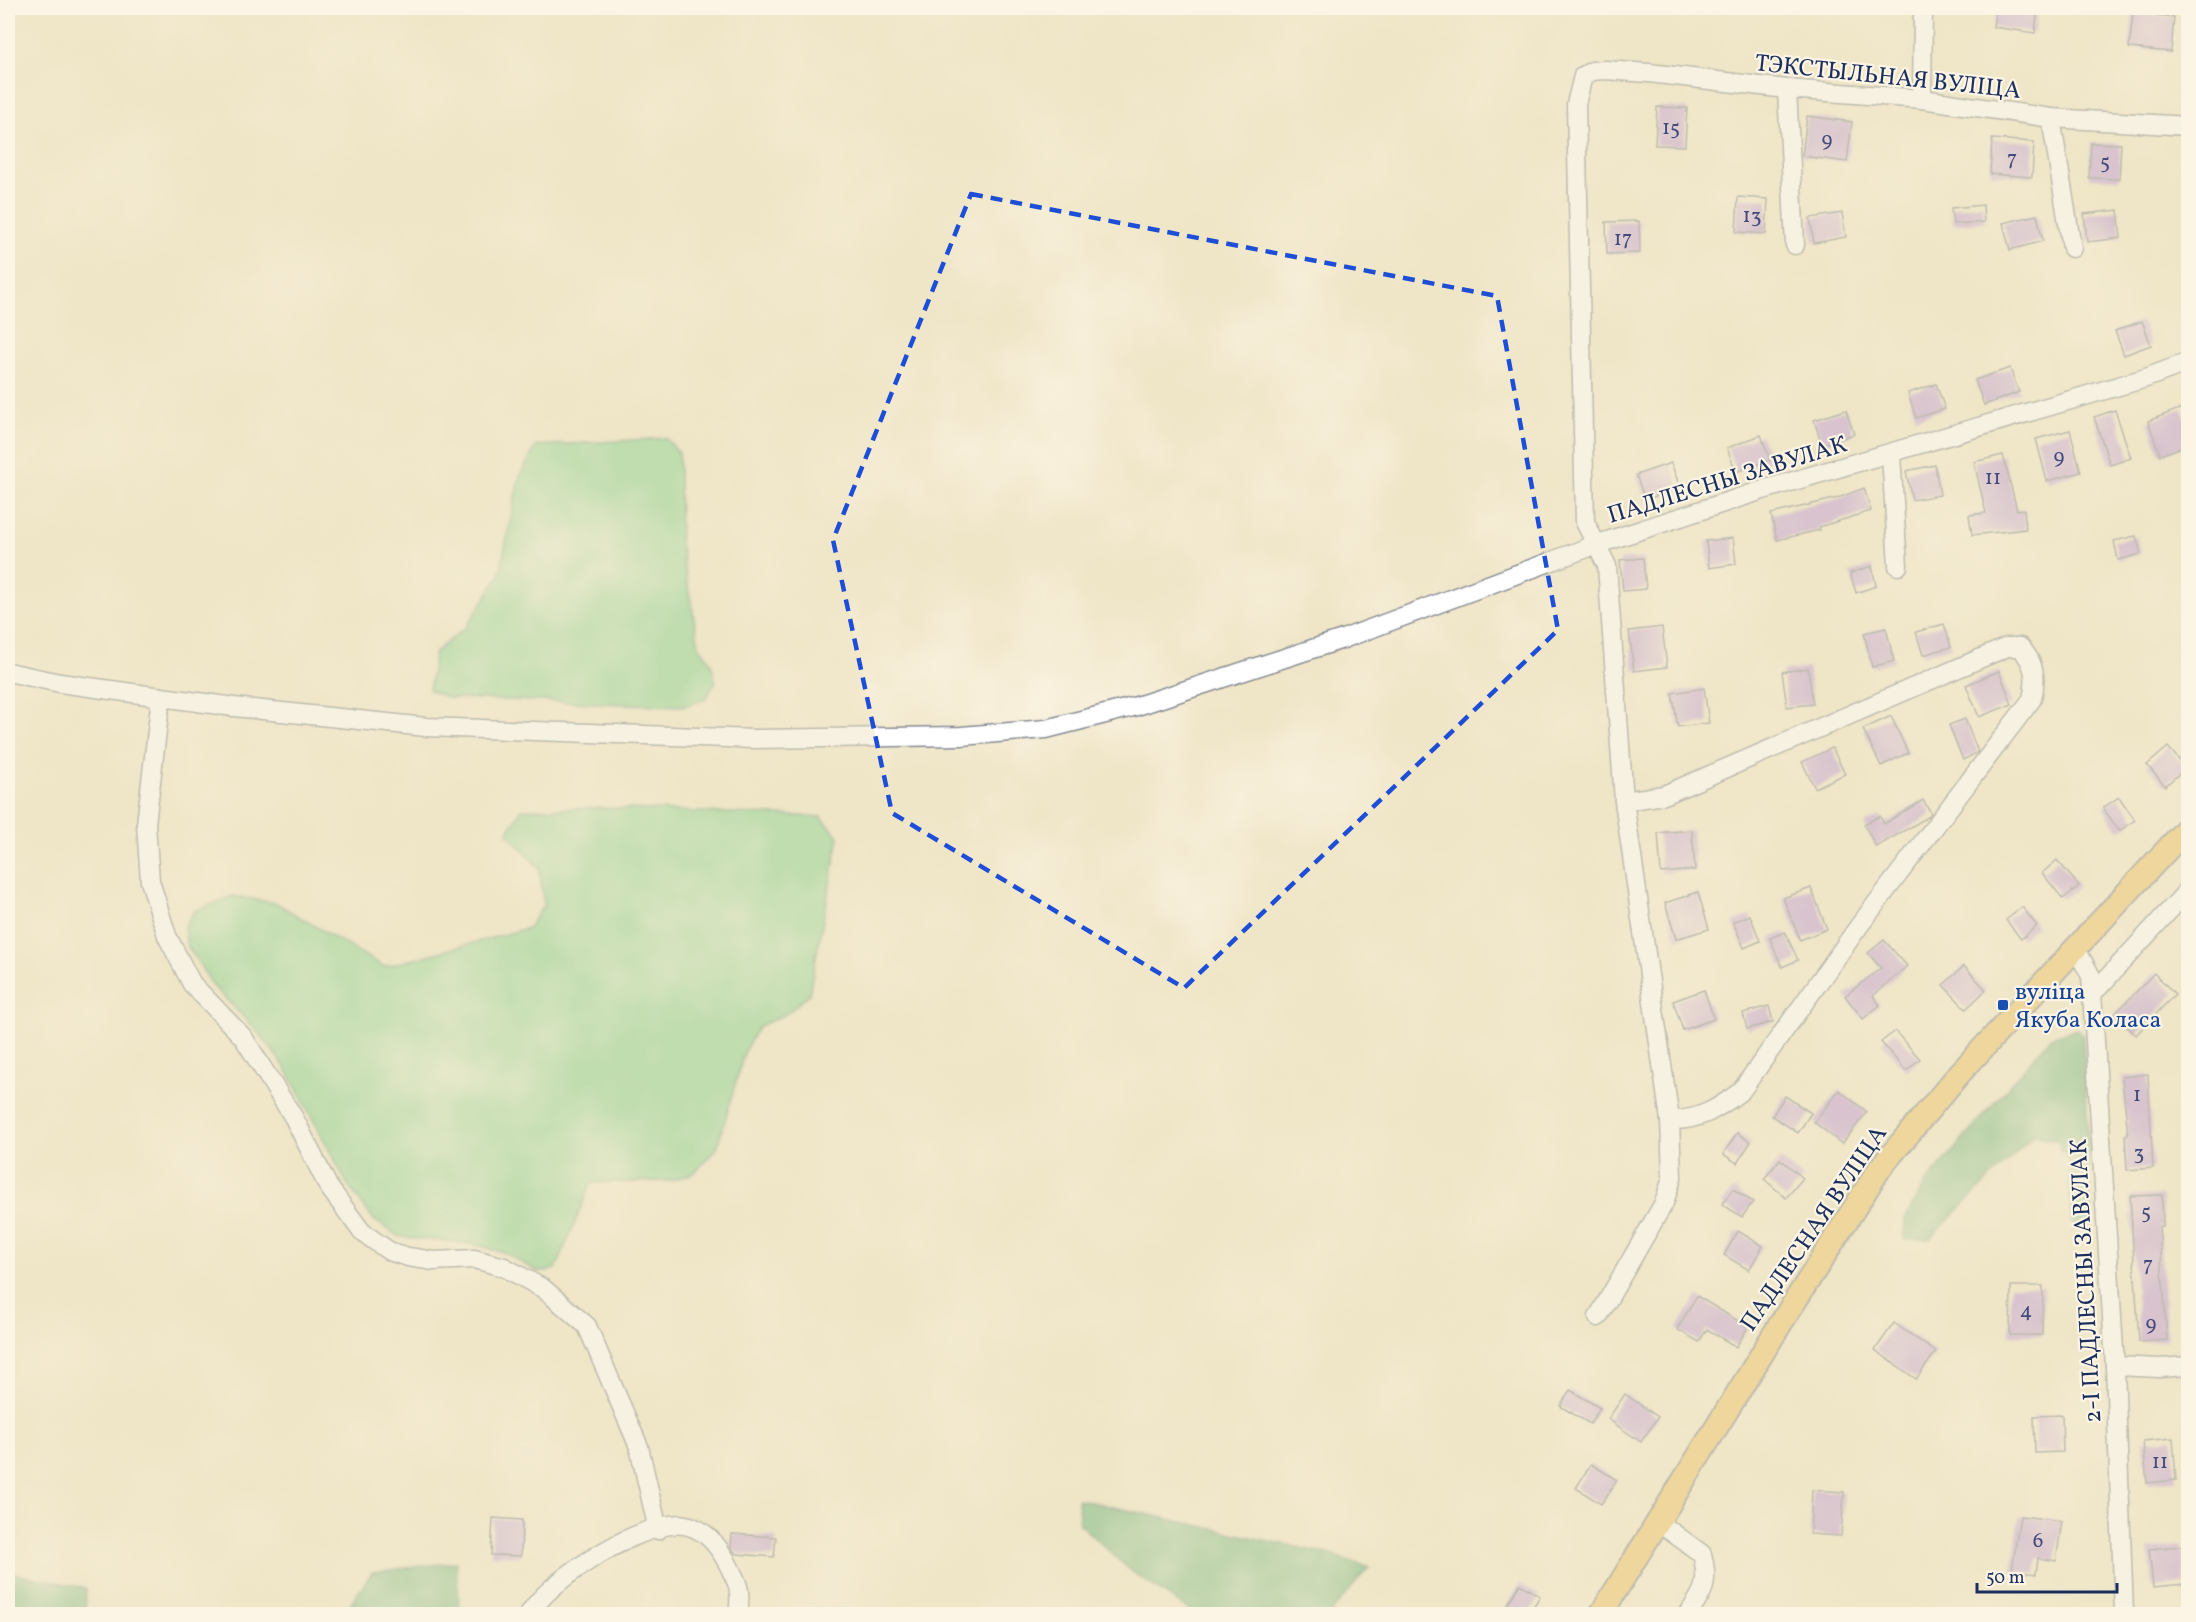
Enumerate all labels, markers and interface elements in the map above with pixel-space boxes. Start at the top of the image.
street label: ТЭКСТЫЛЬНАЯ ВУЛІЦА [1753,47,2023,109]
house number: 15 [1662,114,1680,143]
house number: 9 [1822,126,1833,155]
house number: 7 [2007,145,2017,174]
house number: 5 [2100,148,2110,177]
house number: 13 [1743,202,1761,231]
house number: 17 [1614,225,1632,254]
street label: ПАДЛЕСНЫ ЗАВУЛАК [1604,428,1852,534]
house number: 9 [2054,443,2065,472]
house number: 11 [1985,464,2001,493]
place label: вуліца Якуба Коласа [2015,976,2161,1038]
marker: вуліца Якуба Коласа [1996,998,2010,1012]
house number: 1 [2133,1081,2141,1110]
street label: ПАДЛЕСНАЯ ВУЛІЦА [1733,1119,1896,1339]
street label: 2-І ПАДЛЕСНЫ ЗАВУЛАК [2063,1138,2111,1424]
house number: 3 [2134,1139,2144,1168]
house number: 5 [2141,1198,2151,1227]
house number: 7 [2143,1251,2153,1280]
house number: 4 [2020,1297,2032,1326]
house number: 9 [2146,1310,2157,1339]
house number: 11 [2152,1448,2168,1477]
house number: 6 [2033,1527,2043,1556]
scale bar [1977,1556,2116,1594]
text: 50 m [1986,1566,2025,1591]

